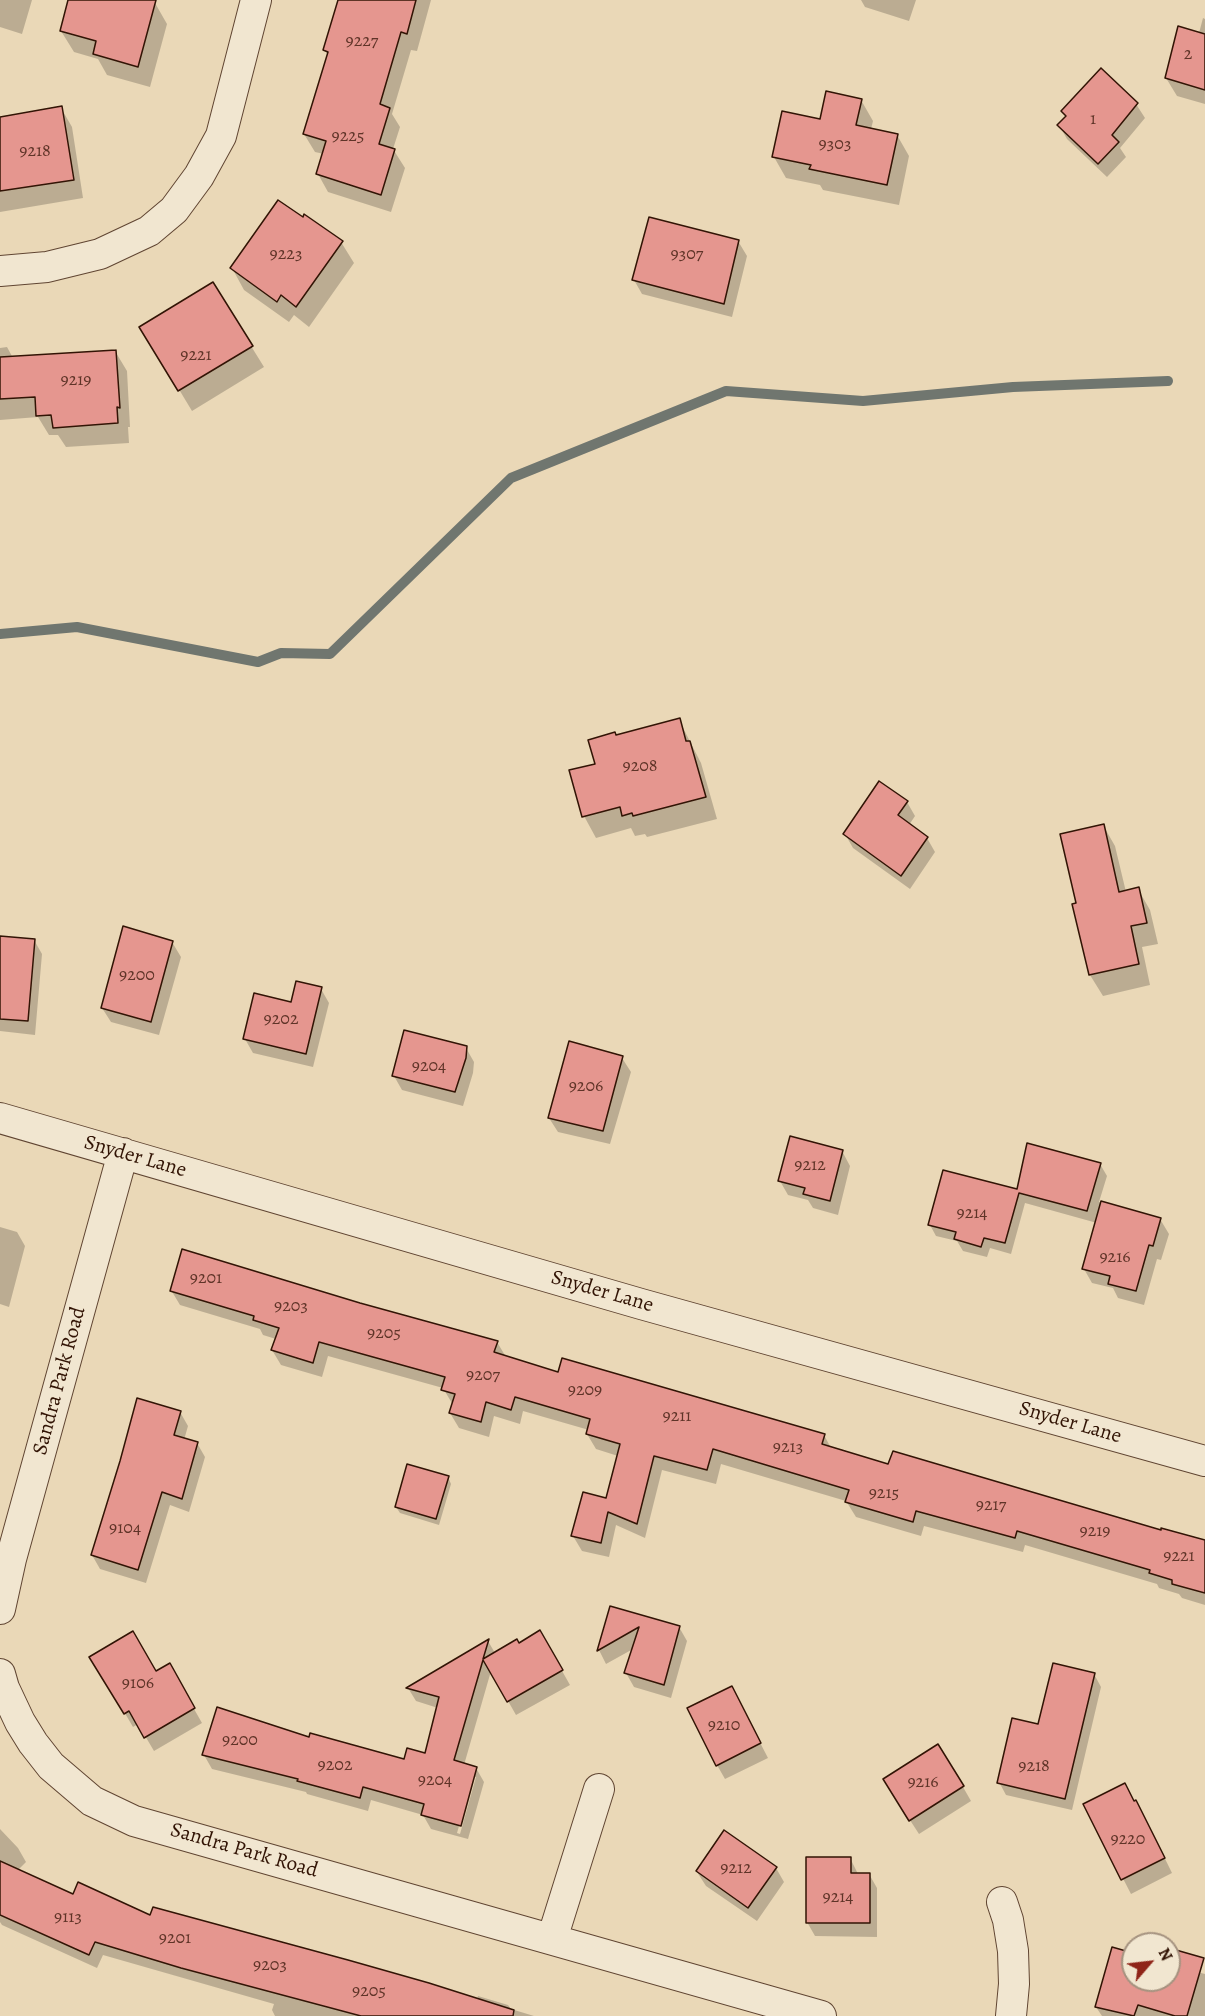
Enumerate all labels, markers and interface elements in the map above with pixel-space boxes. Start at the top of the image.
house number: 9227 [346,31,378,53]
house number: 2 [1184,44,1192,66]
house number: 1 [1090,109,1096,131]
house number: 9225 [331,126,365,148]
house number: 9303 [819,134,851,156]
house number: 9218 [19,141,51,163]
house number: 9223 [270,244,302,266]
house number: 9307 [671,244,703,266]
house number: 9221 [180,345,212,367]
house number: 9219 [60,370,92,392]
house number: 9208 [622,756,658,778]
house number: 9200 [119,965,155,987]
house number: 9202 [264,1009,298,1031]
house number: 9204 [412,1056,446,1078]
house number: 9206 [569,1076,603,1098]
street label: Snyder Lane [81,1130,189,1184]
house number: 9212 [794,1155,826,1177]
house number: 9214 [956,1203,988,1225]
house number: 9216 [1099,1247,1131,1269]
street label: Snyder Lane [548,1265,656,1319]
house number: 9201 [190,1268,222,1290]
house number: 9203 [274,1296,308,1318]
street label: Sandra Park Road [28,1304,92,1458]
house number: 9205 [367,1323,401,1345]
house number: 9207 [466,1365,500,1387]
house number: 9209 [568,1380,602,1402]
street label: Snyder Lane [1016,1396,1124,1450]
house number: 9211 [662,1406,692,1428]
house number: 9213 [773,1437,803,1459]
house number: 9215 [869,1483,899,1505]
house number: 9217 [976,1495,1006,1517]
house number: 9104 [109,1518,141,1540]
house number: 9219 [1079,1521,1111,1543]
house number: 9221 [1163,1546,1195,1568]
house number: 9106 [122,1673,154,1695]
house number: 9210 [708,1715,740,1737]
house number: 9200 [222,1730,258,1752]
house number: 9202 [318,1755,352,1777]
house number: 9218 [1018,1756,1050,1778]
house number: 9204 [418,1770,452,1792]
house number: 9216 [907,1772,939,1794]
street label: Sandra Park Road [167,1818,321,1884]
house number: 9220 [1111,1829,1145,1851]
house number: 9212 [720,1858,752,1880]
house number: 9214 [822,1887,854,1909]
house number: 9113 [54,1907,82,1929]
house number: 9201 [159,1928,191,1950]
north arrow [1121,1932,1181,1992]
text: N [1153,1944,1178,1965]
house number: 9203 [253,1955,287,1977]
house number: 9205 [352,1981,386,2003]

